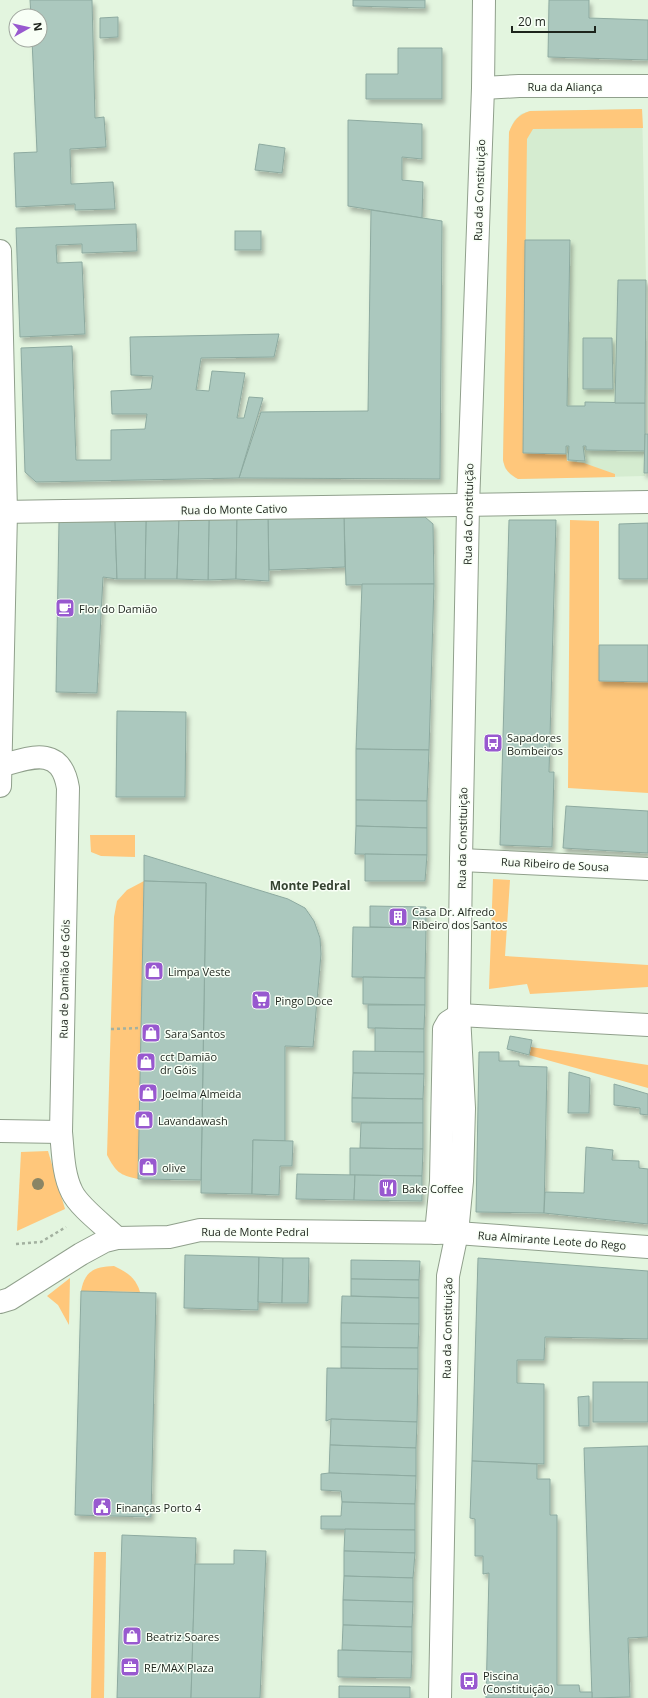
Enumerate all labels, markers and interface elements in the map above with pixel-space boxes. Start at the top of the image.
north arrow [8,8,48,48]
scale bar [512,8,595,34]
text: 20 m [518,13,546,30]
text: N [30,21,46,32]
street label: Rua da Aliança [528,79,602,94]
street label: Rua da Constituição [470,138,488,241]
street label: Rua da Constituição [460,463,476,565]
street label: Rua do Monte Cativo [180,501,288,517]
cafe icon: Flor do Damião [54,597,76,619]
place label: Flor do Damião [79,601,158,616]
place label: Sapadores Bombeiros [507,730,563,758]
bus stop icon: Sapadores Bombeiros [482,732,504,754]
street label: Rua da Constituição [454,787,470,889]
street label: Rua Ribeiro de Sousa [501,854,609,874]
district label: Monte Pedral [270,877,350,894]
place label: Casa Dr. Alfredo Ribeiro dos Santos [412,904,507,932]
building icon: Casa Dr. Alfredo Ribeiro dos Santos [387,906,409,928]
street label: Rua de Damião de Góis [55,919,73,1039]
shop icon: Limpa Veste [143,960,165,982]
place label: Limpa Veste [168,964,230,979]
supermarket icon: Pingo Doce [250,989,272,1011]
place label: Pingo Doce [275,993,333,1008]
shop icon: Sara Santos [140,1022,162,1044]
place label: Sara Santos [165,1026,225,1041]
place label: cct Damião dr Góis [160,1049,217,1077]
shop icon: cct Damião dr Góis [135,1051,157,1073]
shop icon: Joelma Almeida [137,1082,159,1104]
place label: Joelma Almeida [161,1086,241,1101]
shop icon: Lavandawash [133,1109,155,1131]
place label: Lavandawash [158,1113,228,1128]
shop icon: olive [137,1156,159,1178]
place label: olive [162,1160,186,1175]
restaurant icon: Bake Coffee [377,1177,399,1199]
place label: Bake Coffee [402,1181,463,1196]
street label: Rua de Monte Pedral [201,1224,309,1239]
street label: Rua Almirante Leote do Rego [477,1227,627,1253]
street label: Rua da Constituição [439,1277,455,1379]
public building icon: Finanças Porto 4 [91,1496,113,1518]
place label: Finanças Porto 4 [116,1500,202,1515]
shop icon: Beatriz Soares [121,1625,143,1647]
place label: Beatriz Soares [146,1629,219,1644]
office icon: RE/MAX Plaza [119,1656,141,1678]
place label: RE/MAX Plaza [144,1660,214,1675]
place label: Piscina (Constituição) [483,1668,553,1696]
bus stop icon: Piscina (Constituição) [458,1670,480,1692]

